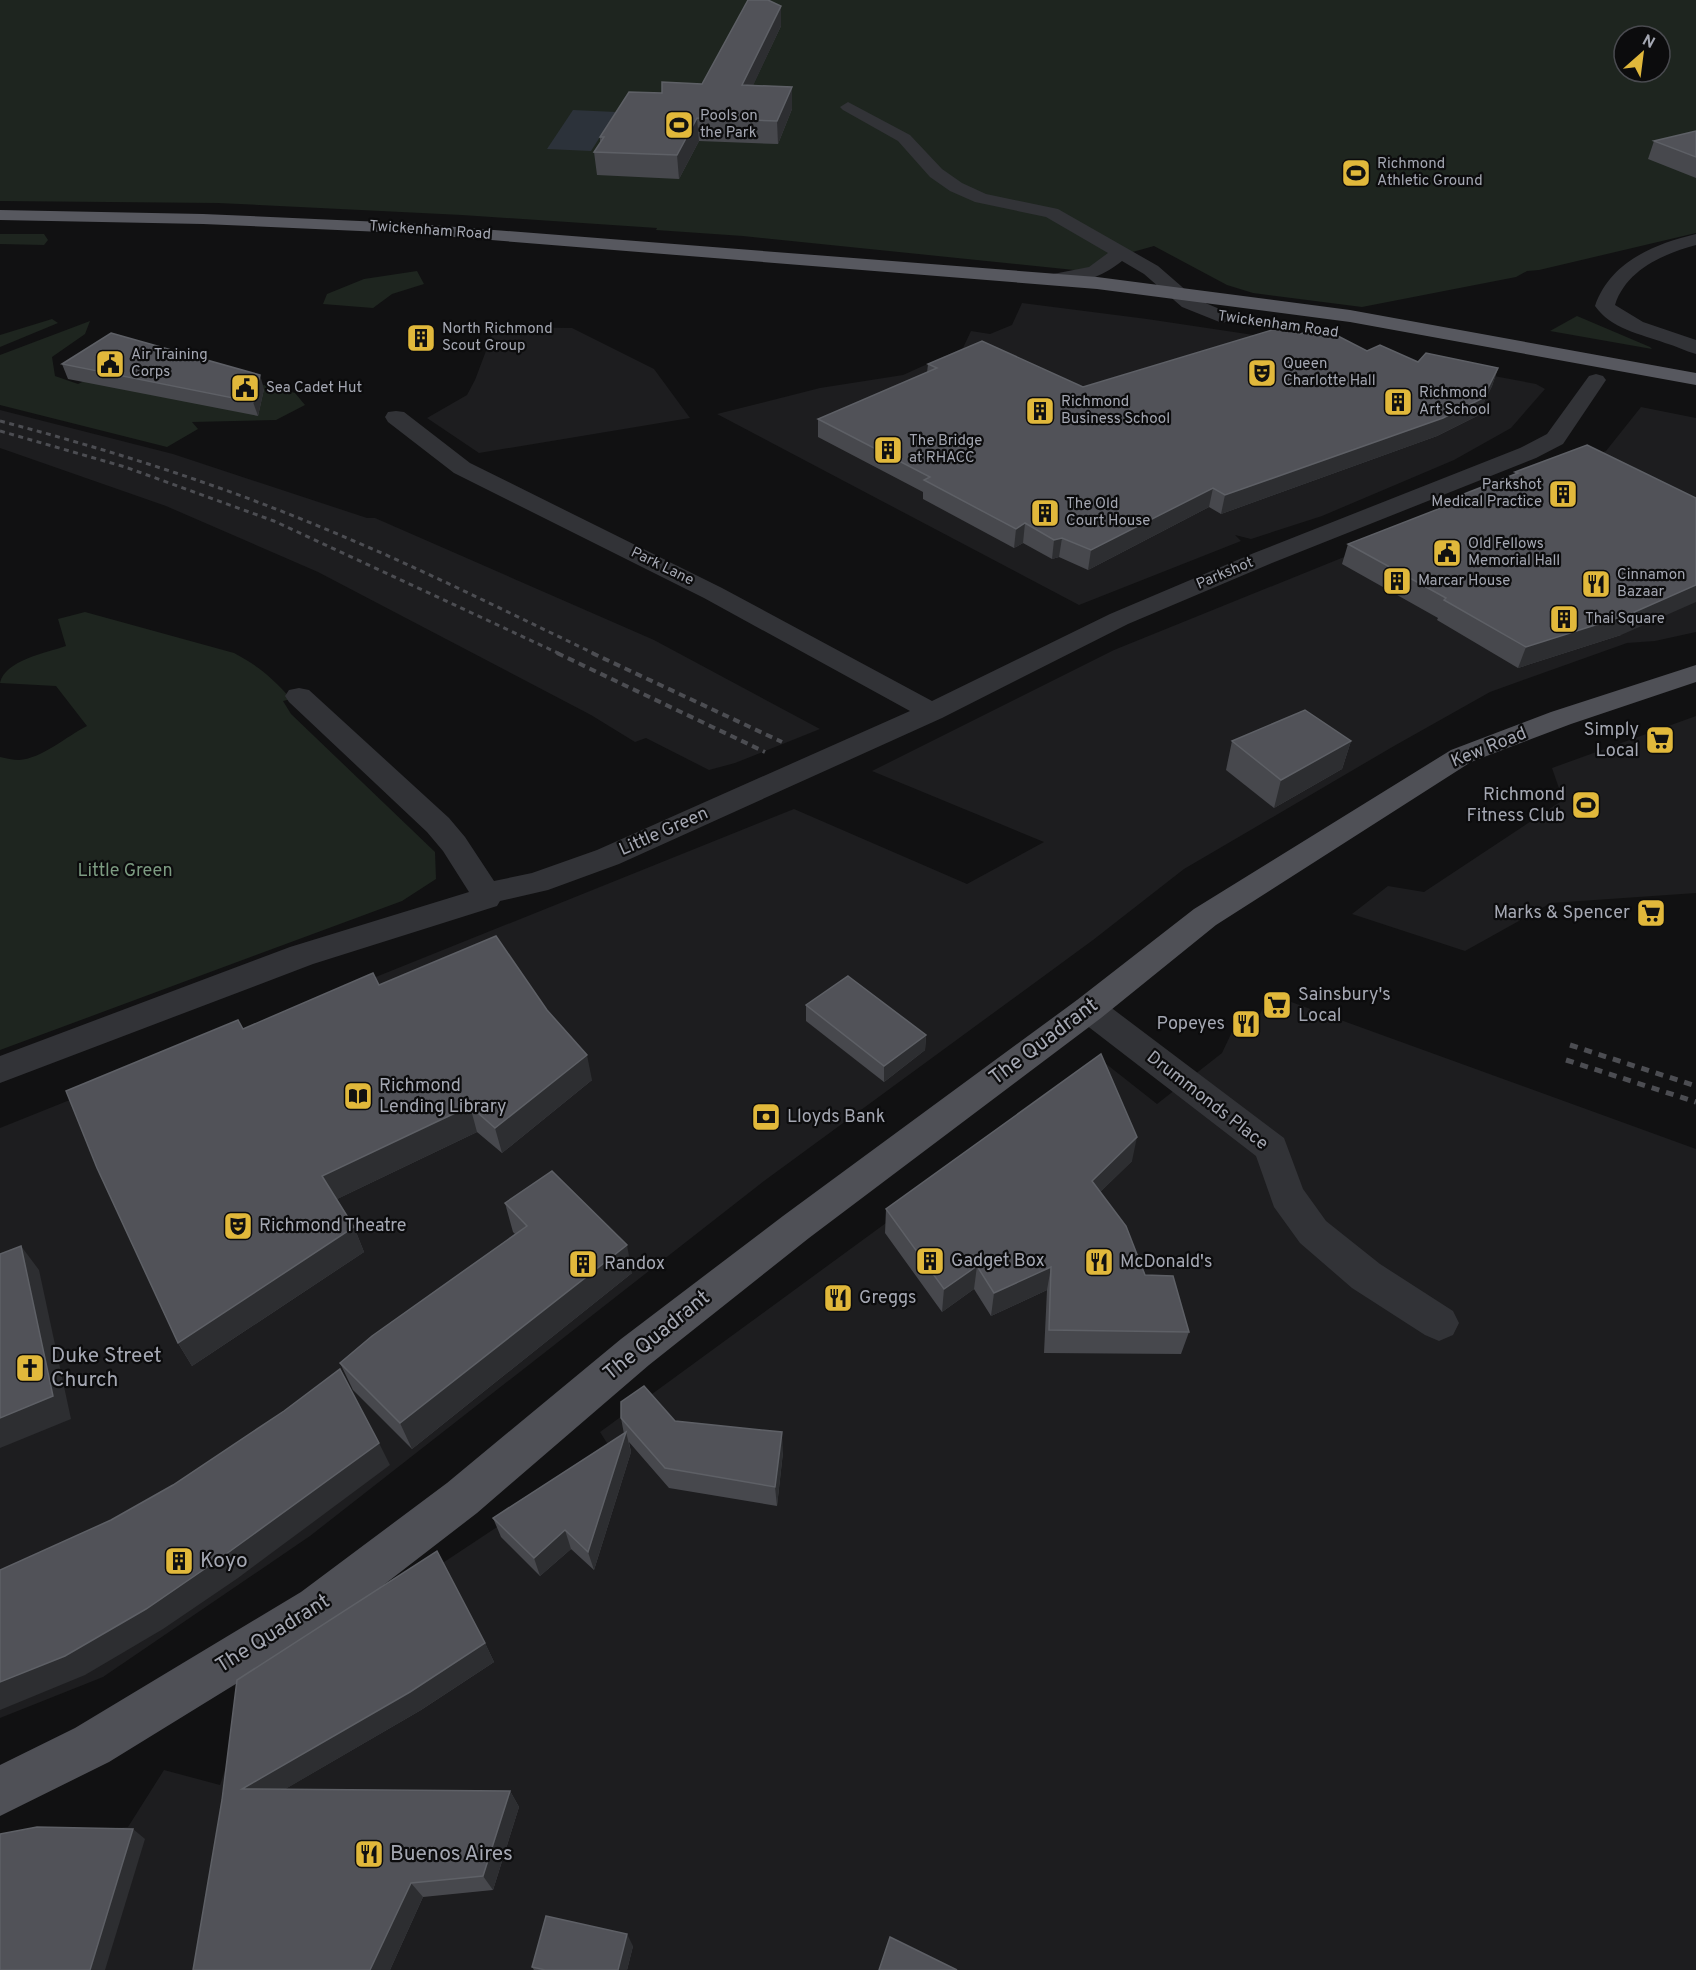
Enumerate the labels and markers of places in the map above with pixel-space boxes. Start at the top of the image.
place label: Pools on the Park [700,107,758,143]
sports icon: Pools on the Park [663,109,695,141]
place label: Richmond Athletic Ground [1377,155,1483,191]
sports icon: Richmond Athletic Ground [1340,157,1372,189]
place label: North Richmond Scout Group [442,320,553,356]
building icon: North Richmond Scout Group [405,322,437,354]
place label: Air Training Corps [131,346,208,382]
public building icon: Air Training Corps [94,348,126,380]
place label: Queen Charlotte Hall [1283,355,1376,391]
theatre icon: Queen Charlotte Hall [1246,357,1278,389]
public building icon: Sea Cadet Hut [229,372,261,404]
place label: Sea Cadet Hut [266,379,362,398]
place label: Richmond Art School [1419,384,1490,420]
building icon: Richmond Art School [1382,386,1414,418]
place label: Richmond Business School [1061,393,1170,429]
building icon: Richmond Business School [1024,395,1056,427]
place label: The Bridge at RHACC [909,432,982,468]
building icon: The Bridge at RHACC [872,434,904,466]
place label: Parkshot Medical Practice [1431,476,1542,512]
building icon: Parkshot Medical Practice [1547,478,1579,510]
place label: The Old Court House [1066,495,1150,531]
building icon: The Old Court House [1029,497,1061,529]
place label: Old Fellows Memorial Hall [1468,535,1560,571]
public building icon: Old Fellows Memorial Hall [1431,537,1463,569]
building icon: Marcar House [1381,565,1413,597]
place label: Cinnamon Bazaar [1617,566,1685,602]
restaurant icon: Cinnamon Bazaar [1580,568,1612,600]
place label: Marcar House [1418,572,1510,591]
building icon: Thai Square [1548,603,1580,635]
place label: Thai Square [1585,610,1665,629]
place label: Simply Local [1584,719,1639,763]
supermarket icon: Simply Local [1644,724,1676,756]
place label: Richmond Fitness Club [1467,784,1565,828]
sports icon: Richmond Fitness Club [1570,789,1602,821]
supermarket icon: Marks & Spencer [1635,897,1667,929]
place label: Marks & Spencer [1494,902,1630,925]
place label: Sainsbury's Local [1298,984,1391,1028]
supermarket icon: Sainsbury's Local [1261,989,1293,1021]
restaurant icon: Popeyes [1230,1008,1262,1040]
place label: Popeyes [1156,1013,1225,1036]
place label: Richmond Lending Library [379,1075,506,1119]
library icon: Richmond Lending Library [342,1080,374,1112]
bank icon: Lloyds Bank [750,1101,782,1133]
place label: Lloyds Bank [787,1106,885,1129]
theatre icon: Richmond Theatre [222,1210,254,1242]
place label: Richmond Theatre [259,1215,406,1238]
building icon: Gadget Box [914,1245,946,1277]
restaurant icon: McDonald's [1083,1246,1115,1278]
building icon: Randox [567,1248,599,1280]
place label: Gadget Box [951,1250,1045,1273]
place label: McDonald's [1120,1251,1212,1274]
place label: Randox [604,1253,665,1276]
restaurant icon: Greggs [822,1282,854,1314]
place label: Greggs [859,1287,917,1310]
place label: Duke Street Church [51,1343,162,1394]
church icon: Duke Street Church [14,1352,46,1384]
building icon: Koyo [163,1545,195,1577]
place label: Koyo [200,1548,248,1575]
restaurant icon: Buenos Aires [353,1838,385,1870]
place label: Buenos Aires [390,1841,513,1868]

